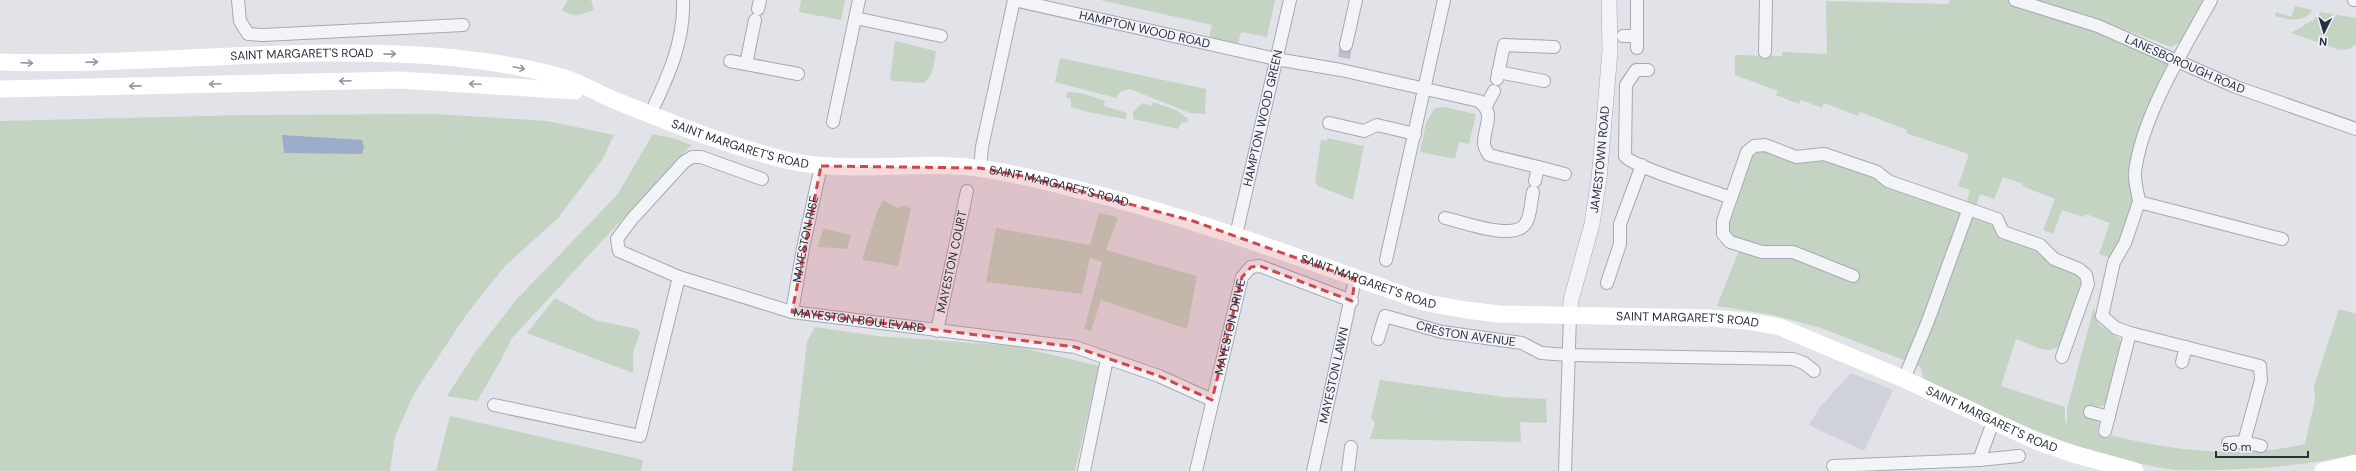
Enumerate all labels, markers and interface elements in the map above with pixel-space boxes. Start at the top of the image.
street label: HAMPTON WOOD ROAD [1078,7,1212,52]
north arrow [2304,12,2344,52]
street label: LANESBOROUGH ROAD [2122,31,2247,98]
text: N [2319,35,2328,49]
street label: SAINT MARGARET'S ROAD [230,45,374,64]
street label: HAMPTON WOOD GREEN [1239,48,1286,188]
one-way arrow [383,50,396,58]
one-way arrow [85,58,98,66]
one-way arrow [20,59,33,66]
one-way arrow [512,65,525,73]
one-way arrow [339,77,352,85]
one-way arrow [469,80,482,87]
one-way arrow [209,81,222,88]
one-way arrow [129,82,142,90]
street label: JAMESTOWN ROAD [1586,105,1613,214]
street label: SAINT MARGARET'S ROAD [669,116,810,172]
street label: SAINT MARGARET'S ROAD [988,162,1131,210]
street label: MAYESTON RISE [789,194,822,284]
street label: MAYESTON COURT [933,209,971,314]
street label: SAINT MARGARET'S ROAD [1298,251,1437,312]
street label: MAYESTON DRIVE [1211,277,1249,376]
street label: MAYESTON BOULEVARD [792,304,926,336]
street label: SAINT MARGARET'S ROAD [1616,308,1760,331]
street label: CRESTON AVENUE [1414,317,1517,350]
street label: MAYESTON LAWN [1316,326,1352,425]
street label: SAINT MARGARET'S ROAD [1923,382,2060,456]
scale bar [2216,433,2308,459]
text: 50 m [2222,439,2251,455]

